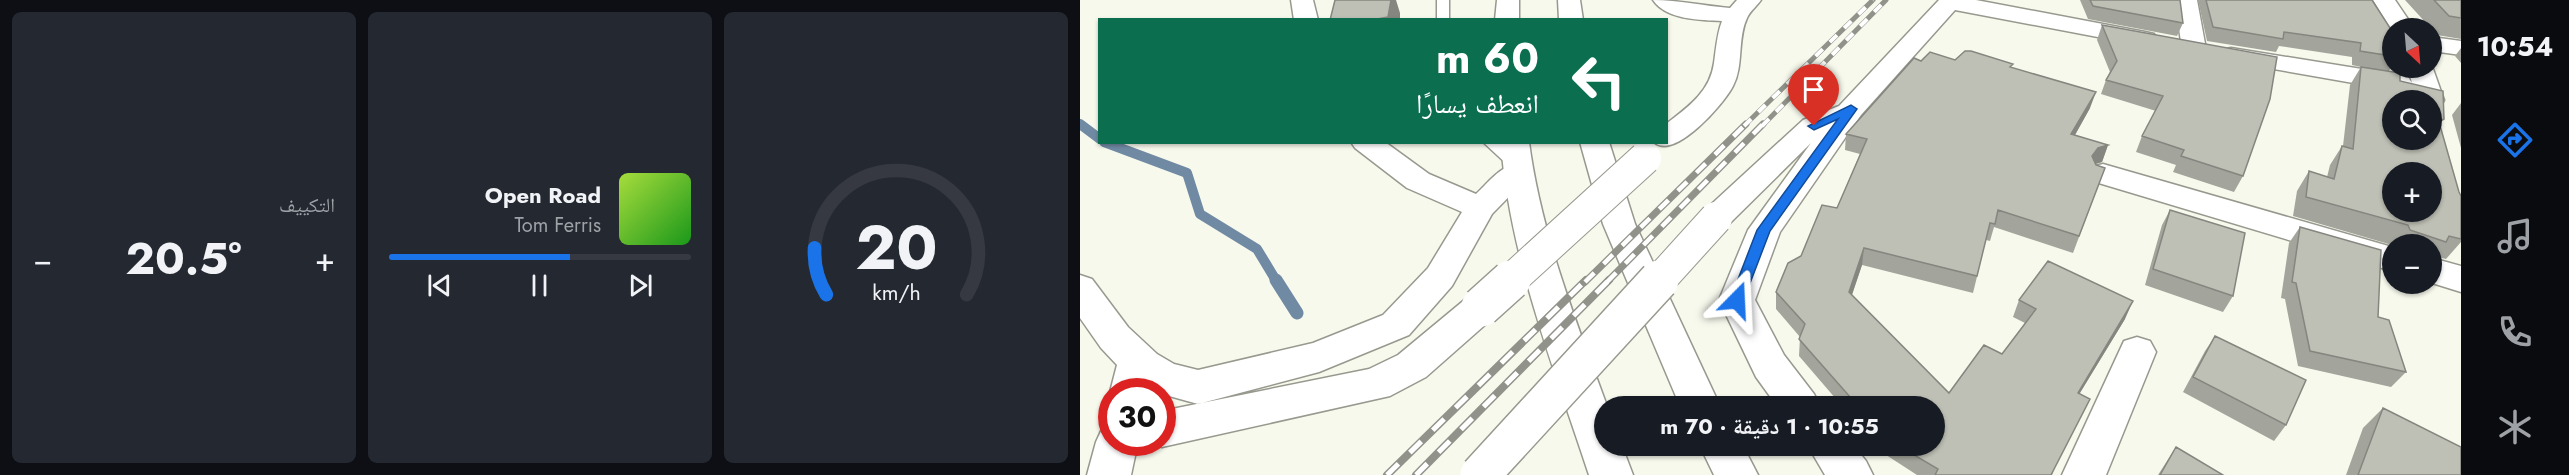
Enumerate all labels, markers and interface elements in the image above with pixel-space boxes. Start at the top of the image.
north arrow [2382,18,2442,78]
map controls [2382,18,2442,294]
text: 10:54 [2477,27,2553,66]
text: 60 m [1436,28,1539,89]
icon: left [1560,42,1638,120]
pin [1788,64,1839,126]
icon: arrive [1797,73,1830,106]
text: انعطف يسارًا [1416,84,1539,123]
button: search [2382,90,2442,150]
icon: directions [2494,119,2536,161]
button: + [2382,162,2442,222]
text: Open Road [485,179,601,211]
text: التكييف [279,191,335,220]
text: 20 [855,202,937,292]
text: Tom Ferris [515,211,601,240]
icon: music [2494,215,2536,257]
text: 20.5° [125,226,242,291]
button: − [2382,234,2442,294]
text: − [33,236,52,283]
text: + [315,236,335,283]
position arrow [1705,268,1769,332]
icon: previous [423,269,456,302]
icon: pause [523,269,556,302]
icon: next [624,269,657,302]
text: km/h [872,277,920,308]
icon: phone [2494,311,2536,353]
speed limit sign: 30 [1098,378,1176,456]
icon: climate [2494,406,2536,448]
text: 10:55 · 1 دقيقة · 70 m [1660,410,1879,442]

